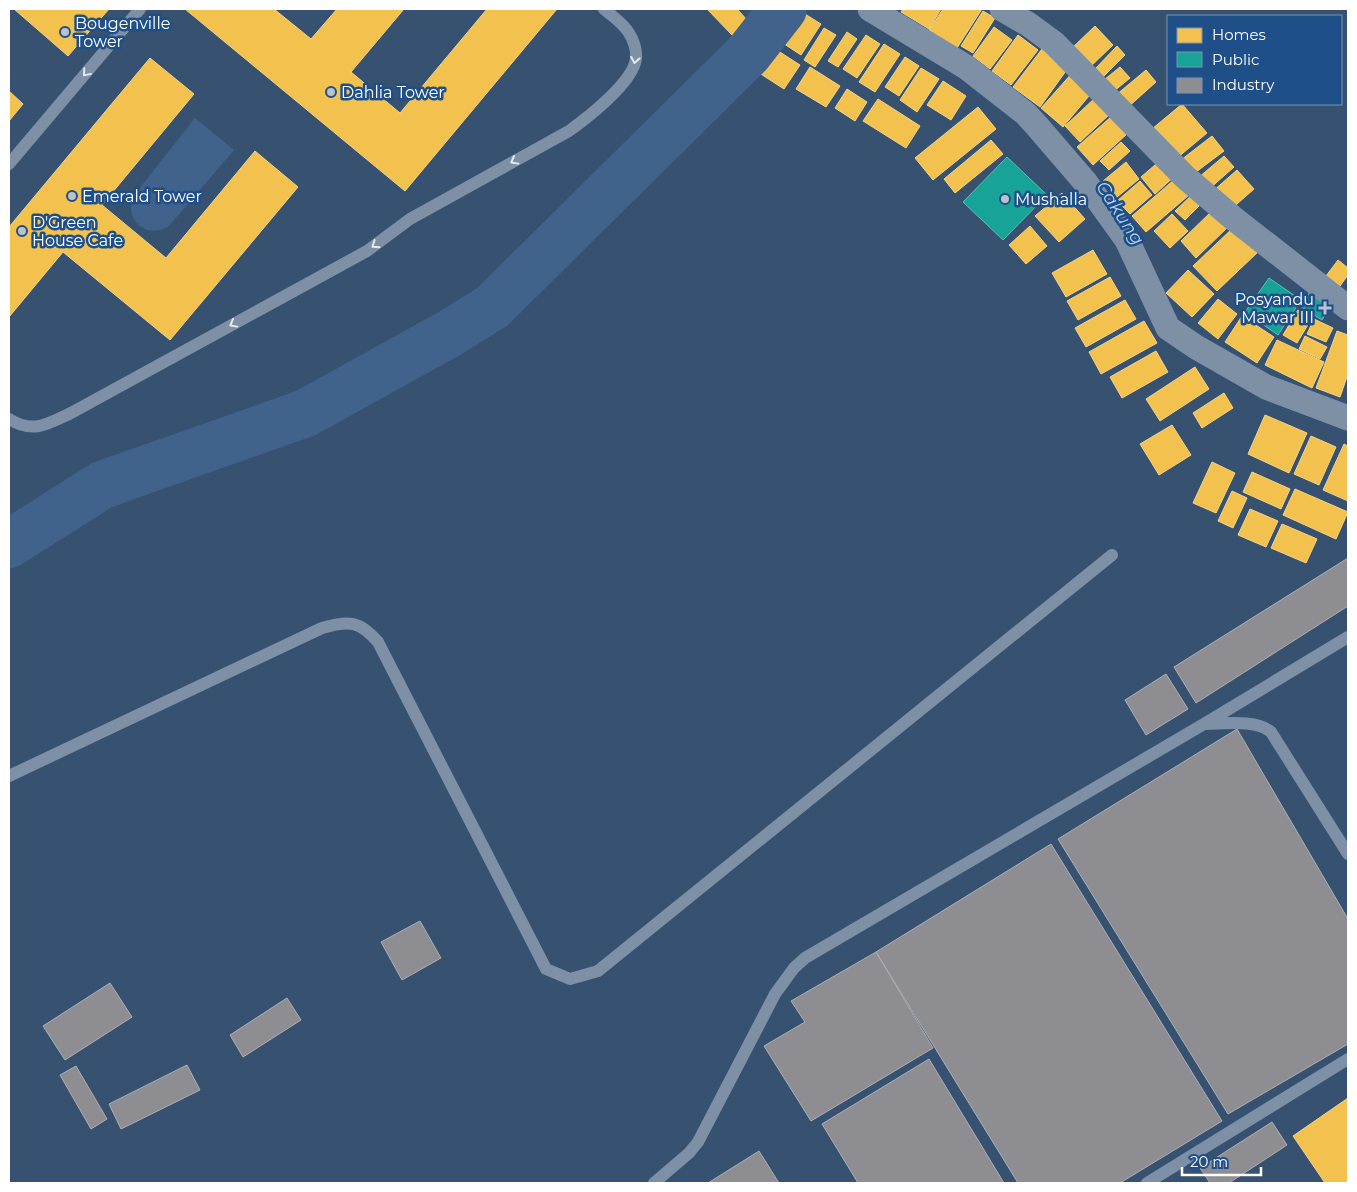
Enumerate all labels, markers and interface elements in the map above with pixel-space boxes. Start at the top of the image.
place label: Bougenville Tower [75,14,170,51]
legend [1167,15,1342,105]
text: Homes [1212,25,1266,44]
marker: Bougenville Tower [59,26,71,38]
text: Public [1212,50,1260,69]
one-way arrow [630,55,640,64]
one-way arrow [83,67,92,76]
text: Industry [1212,75,1275,94]
place label: Dahlia Tower [341,83,445,102]
marker: Dahlia Tower [325,86,337,98]
one-way arrow [510,155,519,165]
water label: Cakung [1091,177,1149,249]
place label: Emerald Tower [82,187,202,206]
marker: Emerald Tower [66,190,78,202]
place label: Mushalla [1015,190,1087,209]
marker: Mushalla [999,193,1011,205]
place label: D'Green House Cafe [32,213,123,250]
marker: D'Green House Cafe [16,225,28,237]
one-way arrow [371,239,380,248]
place label: Posyandu Mawar III [1235,290,1314,327]
marker: Posyandu Mawar III [1318,301,1332,315]
one-way arrow [229,318,238,328]
scale bar [1182,1144,1261,1176]
text: 20 m [1190,1152,1228,1171]

